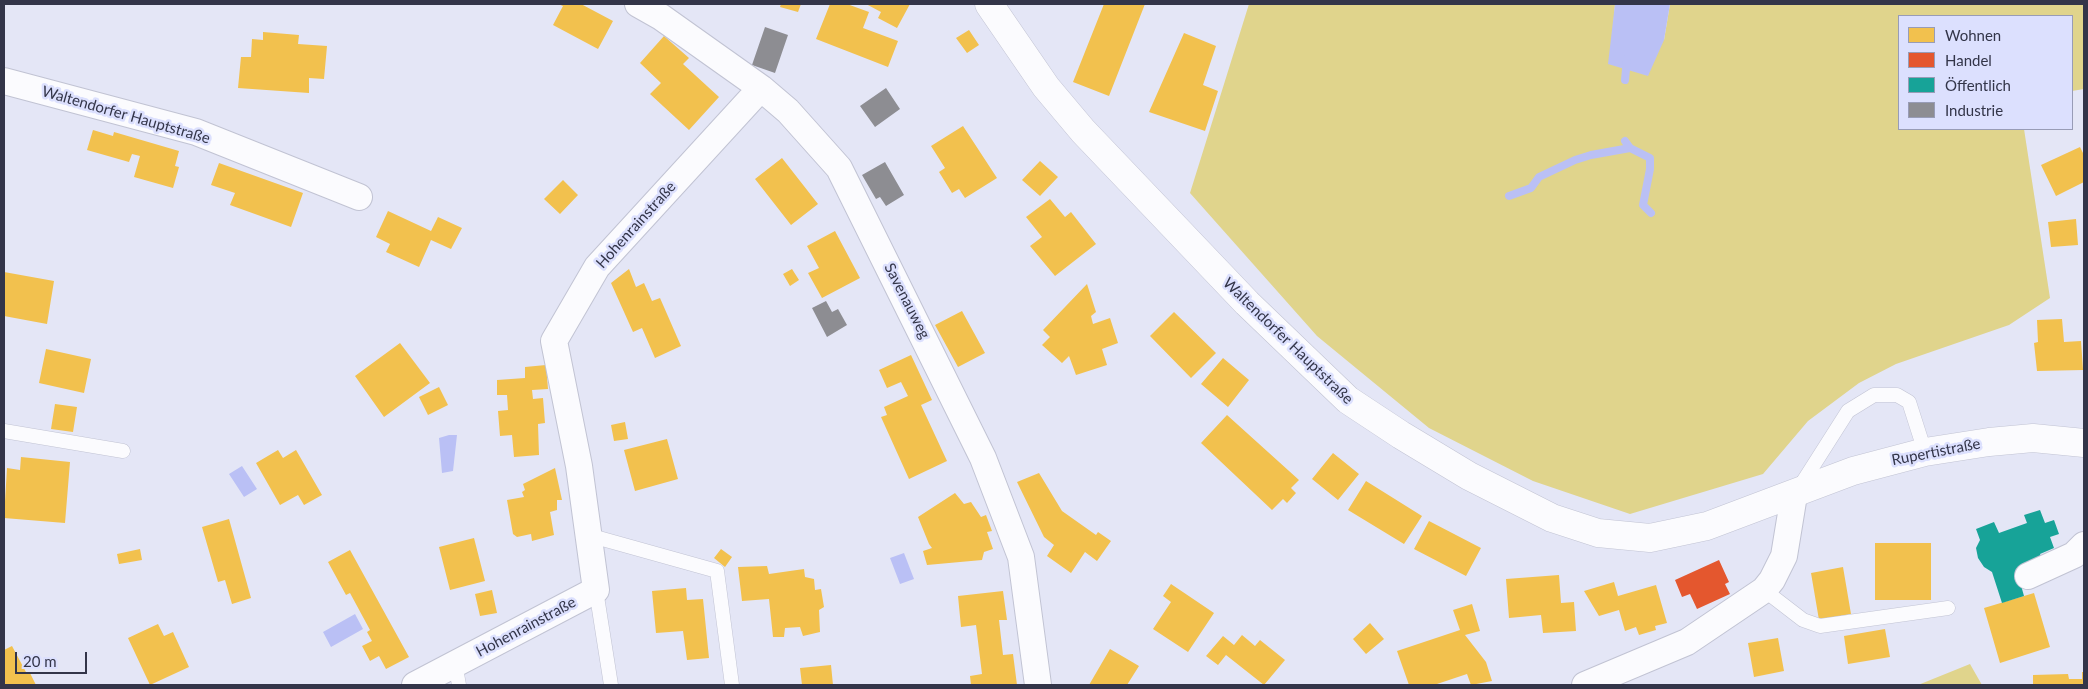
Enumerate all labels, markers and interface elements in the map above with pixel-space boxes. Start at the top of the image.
legend [1898,15,2073,130]
text: Wohnen [1945,26,2001,44]
text: Handel [1945,51,1992,69]
text: Öffentlich [1945,76,2011,94]
street label: Waltendorfer Hauptstraße [40,82,212,148]
text: Industrie [1945,101,2003,119]
street label: Hohenrainstraße [592,178,680,272]
street label: Savenauweg [880,260,934,342]
street label: Waltendorfer Hauptstraße [1219,274,1357,408]
street label: Rupertistraße [1890,435,1982,469]
street label: Hohenrainstraße [473,593,579,661]
scale bar [18,642,90,674]
text: 20 m [23,652,57,670]

